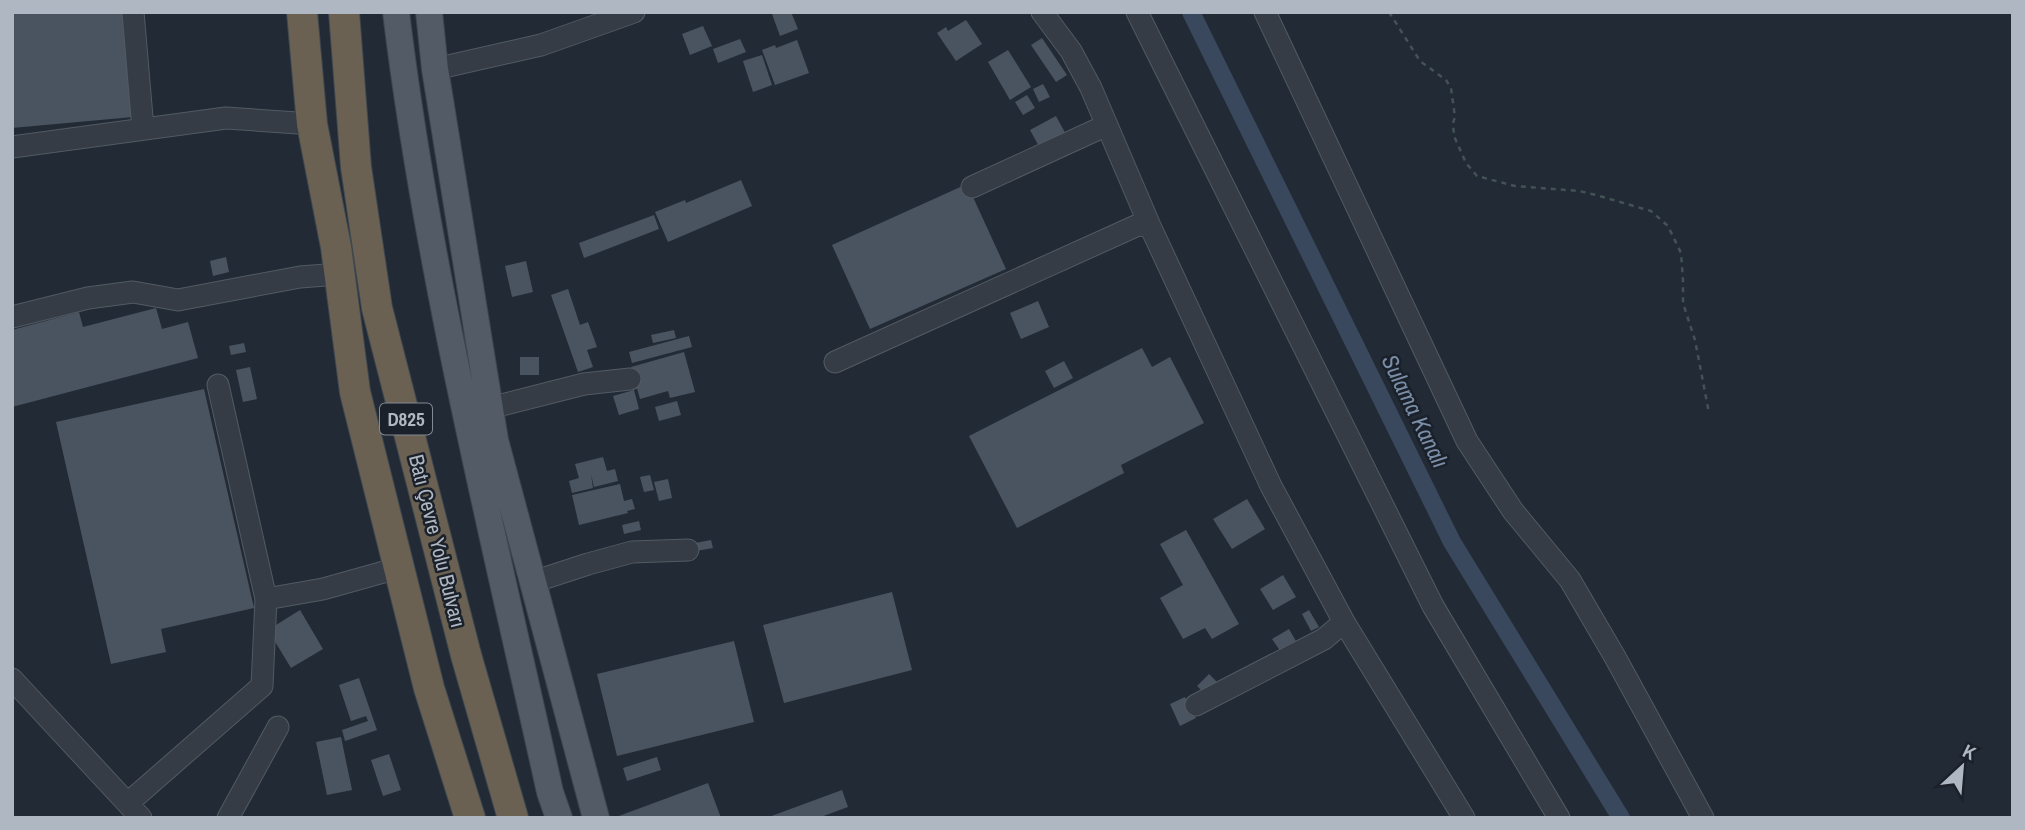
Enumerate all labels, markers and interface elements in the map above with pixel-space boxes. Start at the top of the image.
water label: Sulama Kanalı [1375,349,1456,473]
road number: D825 [380,404,432,434]
street label: Batı Çevre Yolu Bulvarı [402,451,473,630]
north arrow [1927,732,1997,802]
text: K [1959,738,1981,766]

